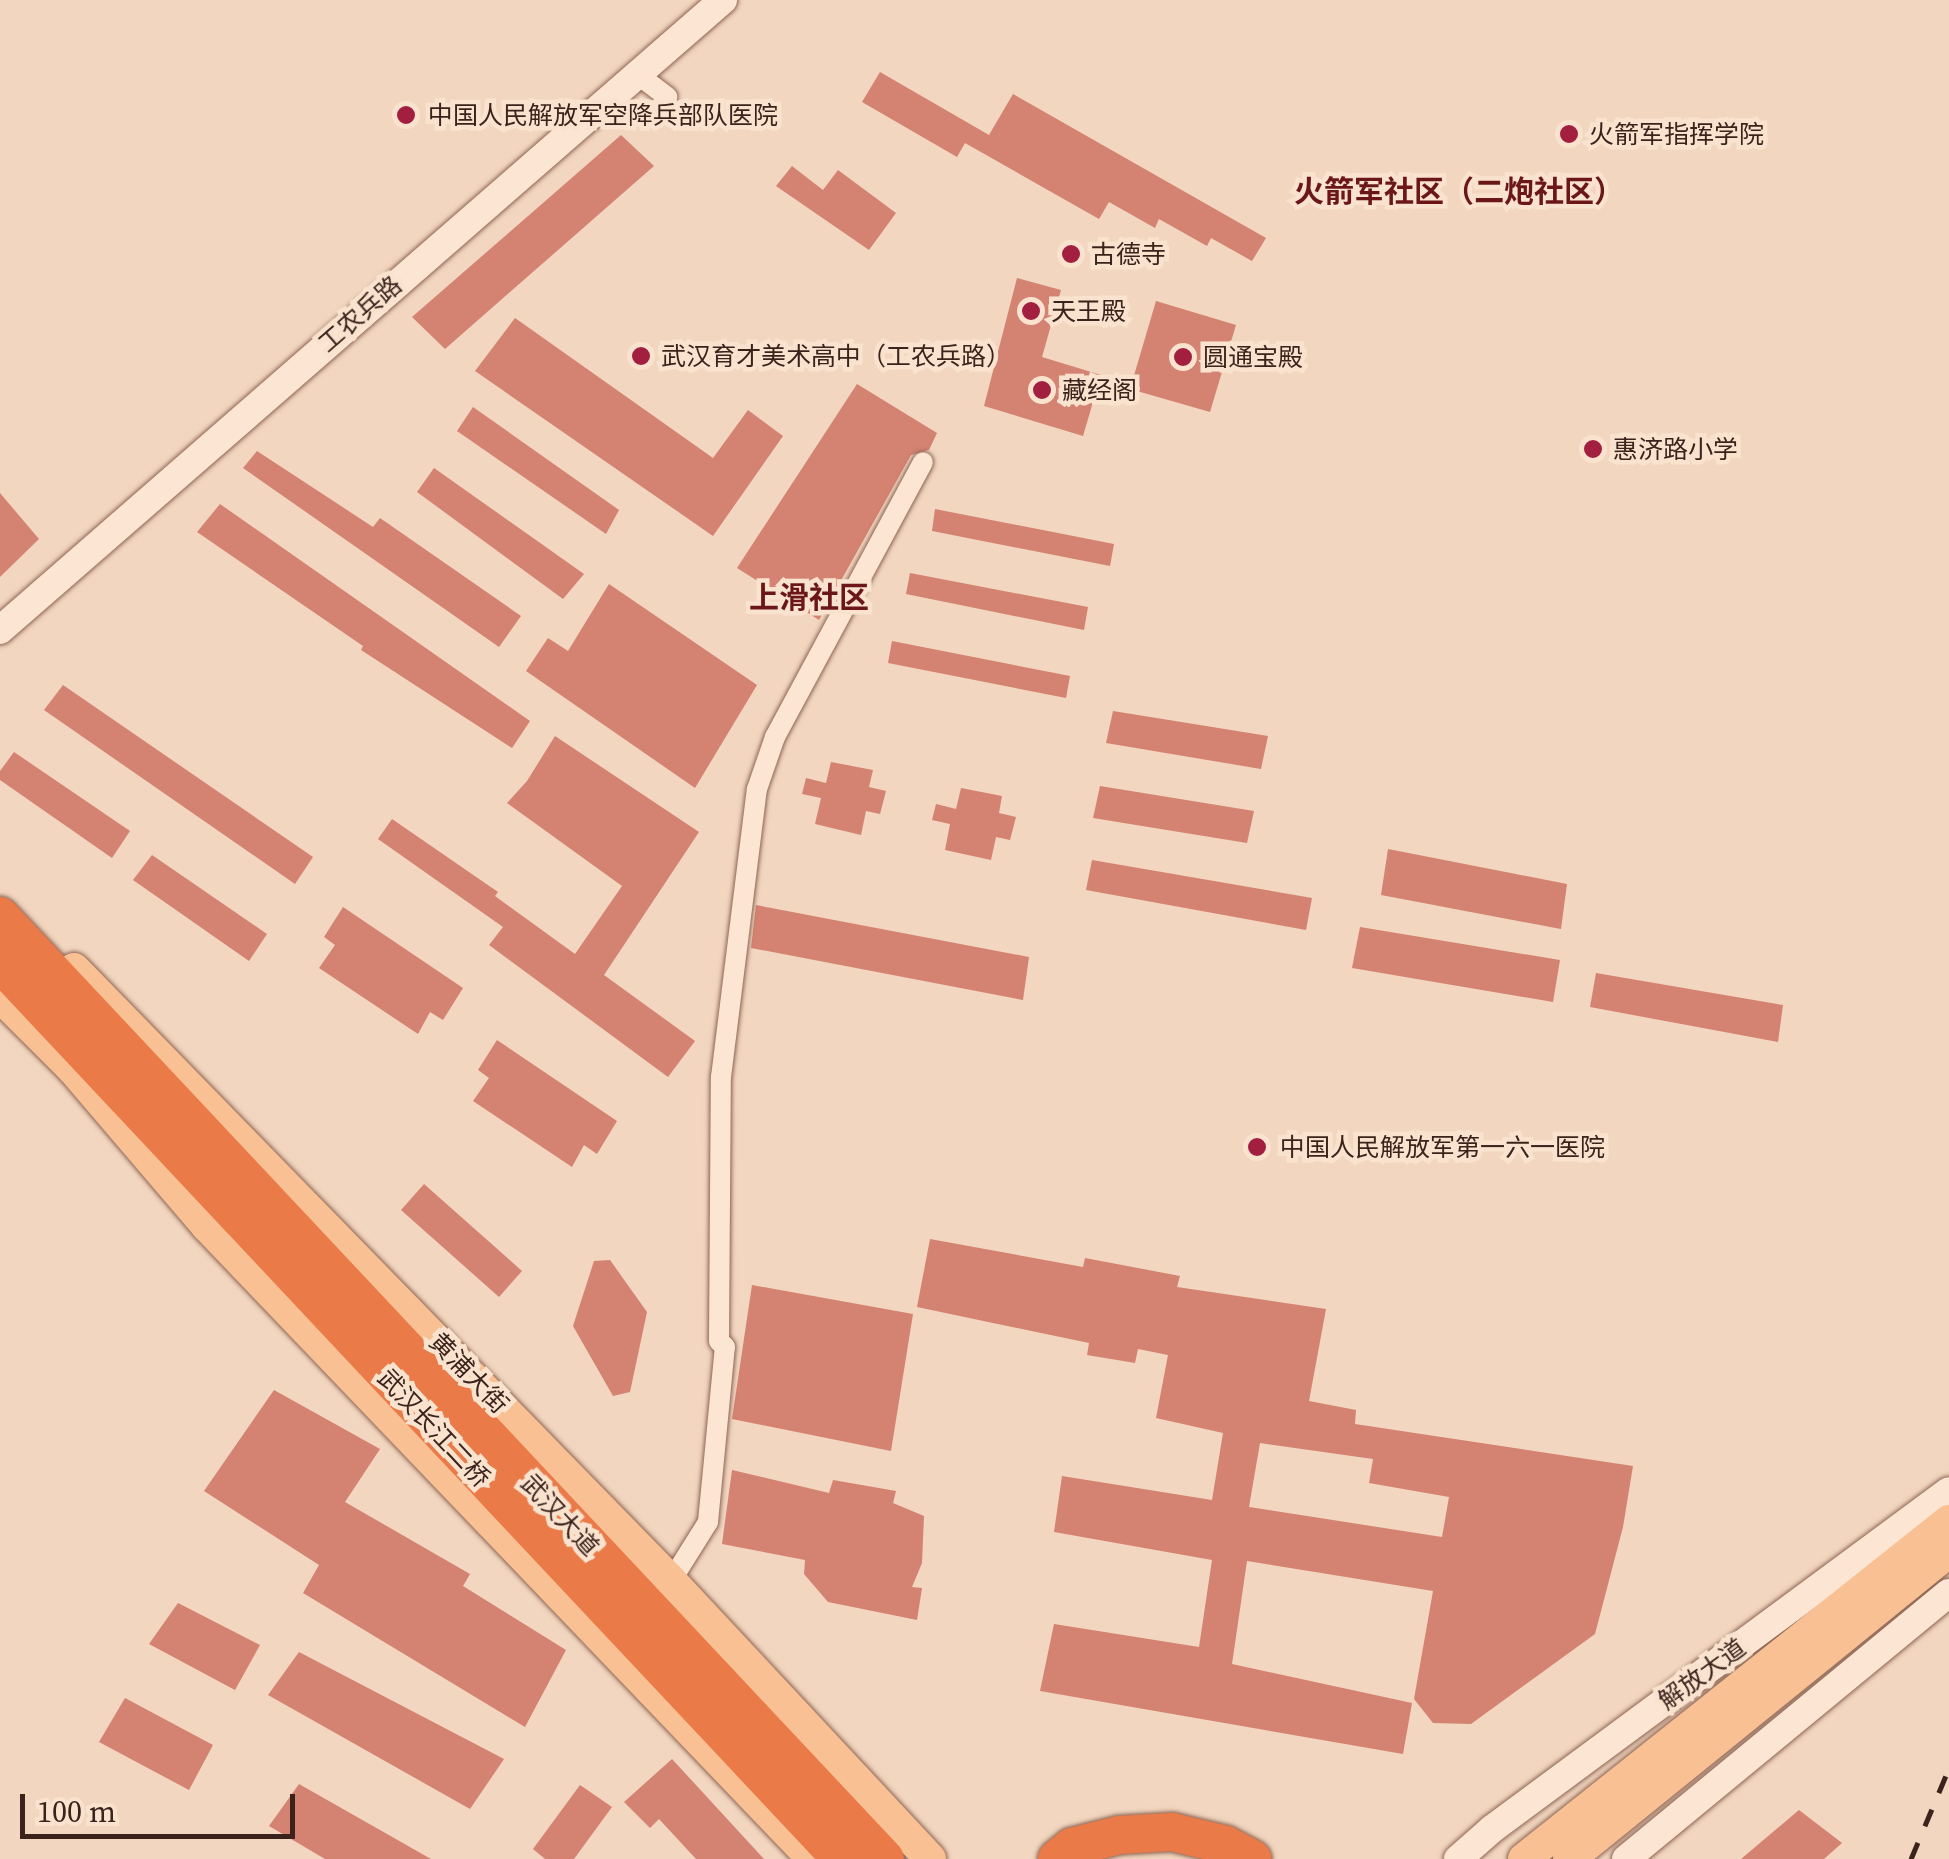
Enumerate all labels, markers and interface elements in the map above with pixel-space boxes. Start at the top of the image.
place label: 中国人民解放军空降兵部队医院 [428,100,778,130]
marker: 中国人民解放军空降兵部队医院 [393,102,419,128]
place label: 火箭军指挥学院 [1589,119,1764,149]
marker: 火箭军指挥学院 [1558,123,1580,145]
district label: 火箭军社区（二炮社区） [1294,174,1624,210]
place label: 古德寺 [1091,239,1166,269]
marker: 古德寺 [1060,243,1082,265]
street label: 工农兵路 [312,270,408,358]
place label: 天王殿 [1051,296,1126,326]
marker: 天王殿 [1020,300,1042,322]
place label: 武汉育才美术高中（工农兵路） [661,341,1011,371]
place label: 圆通宝殿 [1203,342,1303,372]
marker: 武汉育才美术高中（工农兵路） [630,345,652,367]
marker: 圆通宝殿 [1172,346,1194,368]
place label: 藏经阁 [1062,375,1137,405]
marker: 藏经阁 [1031,379,1053,401]
place label: 惠济路小学 [1613,434,1738,464]
marker: 惠济路小学 [1582,438,1604,460]
district label: 上滑社区 [749,580,869,616]
place label: 中国人民解放军第一六一医院 [1280,1132,1605,1162]
marker: 中国人民解放军第一六一医院 [1244,1134,1270,1160]
street label: 黄浦大街 [423,1327,515,1419]
street label: 武汉长江二桥 [372,1363,496,1493]
street label: 武汉大道 [515,1468,605,1562]
street label: 解放大道 [1653,1632,1751,1716]
scale bar [25,1774,300,1836]
text: 100 m [37,1791,116,1832]

